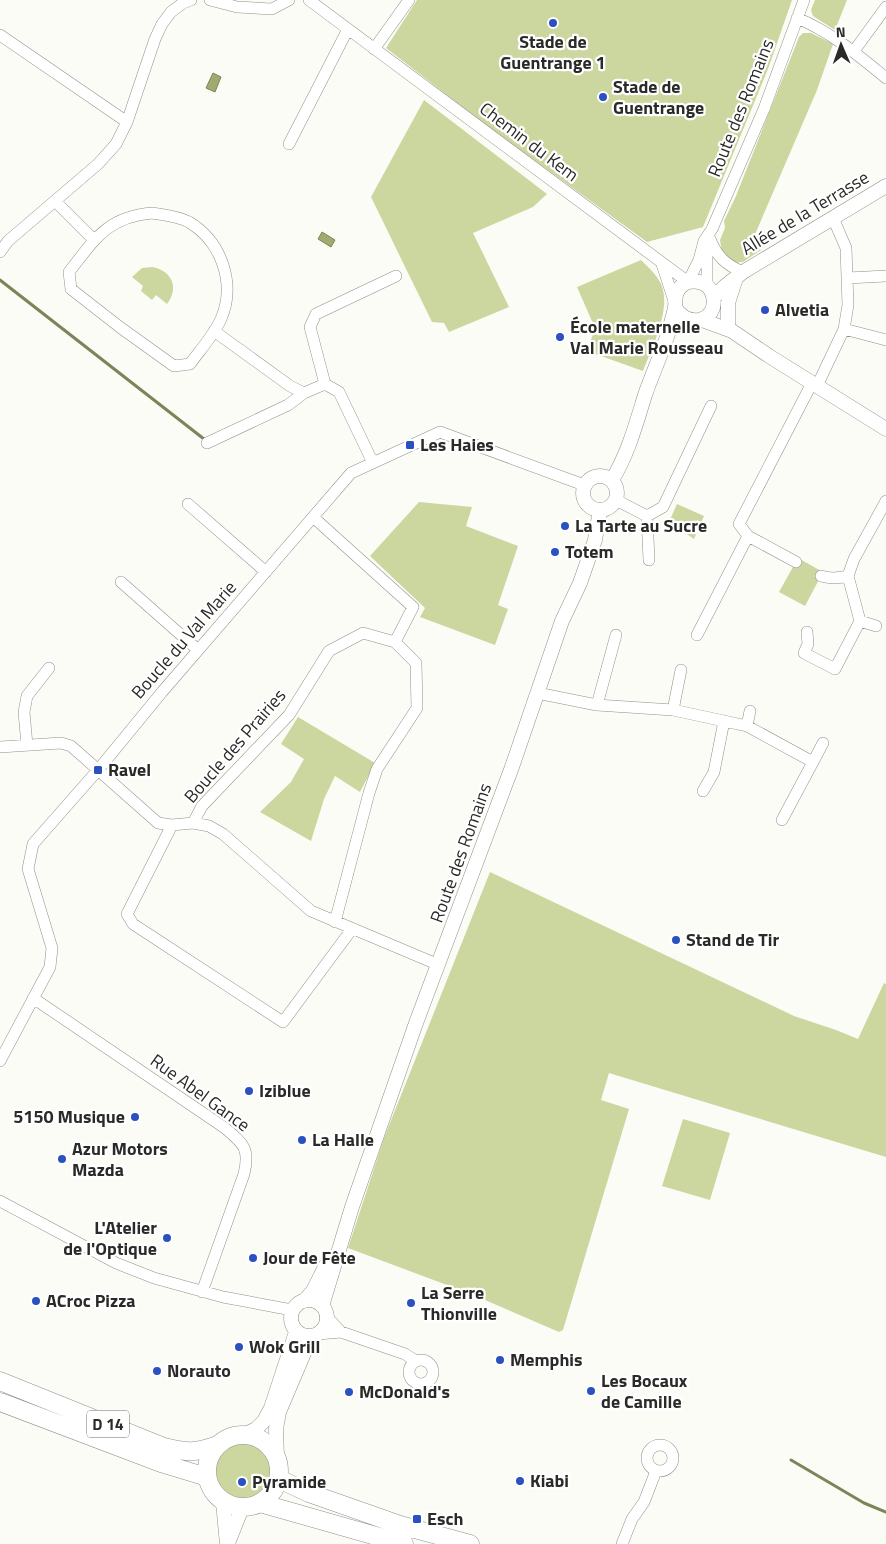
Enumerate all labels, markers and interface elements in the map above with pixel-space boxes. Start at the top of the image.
marker: Stade de Guentrange 1 [547,17,559,29]
north arrow [816,20,866,70]
text: N [835,21,846,42]
place label: Stade de Guentrange 1 [500,28,606,76]
street label: Route des Romains [701,35,781,181]
place label: Stade de Guentrange [613,73,704,121]
marker: Stade de Guentrange [597,91,609,103]
street label: Chemin du Kem [474,95,585,188]
street label: Allée de la Terrasse [736,164,874,262]
place label: Alvetia [775,296,829,323]
marker: Alvetia [759,304,771,316]
place label: École maternelle Val Marie Rousseau [570,313,723,361]
marker: École maternelle Val Marie Rousseau [554,331,566,343]
place label: Les Haies [420,431,494,458]
marker: Les Haies [404,439,416,451]
place label: La Tarte au Sucre [575,512,707,539]
marker: La Tarte au Sucre [559,520,571,532]
place label: Totem [565,538,614,565]
marker: Totem [549,546,561,558]
street label: Boucle du Val Marie [125,575,243,705]
street label: Boucle des Prairies [177,683,292,809]
place label: Ravel [108,756,151,783]
marker: Ravel [92,764,104,776]
street label: Route des Romains [423,779,498,926]
place label: Stand de Tir [686,926,779,953]
marker: Stand de Tir [670,934,682,946]
street label: Rue Abel Gance [145,1047,256,1138]
place label: Iziblue [259,1077,311,1104]
marker: Iziblue [243,1085,255,1097]
place label: 5150 Musique [13,1103,125,1130]
marker: 5150 Musique [129,1111,141,1123]
place label: La Halle [312,1126,374,1153]
marker: La Halle [296,1134,308,1146]
place label: Azur Motors Mazda [72,1135,168,1183]
marker: Azur Motors Mazda [56,1153,68,1165]
place label: L'Atelier de l'Optique [63,1214,157,1262]
marker: L'Atelier de l'Optique [161,1232,173,1244]
place label: Jour de Fête [263,1244,356,1271]
marker: Jour de Fête [247,1252,259,1264]
place label: La Serre Thionville [421,1279,497,1327]
place label: ACroc Pizza [46,1287,136,1314]
marker: ACroc Pizza [30,1295,42,1307]
marker: La Serre Thionville [405,1297,417,1309]
place label: Wok Grill [249,1333,320,1360]
marker: Wok Grill [233,1341,245,1353]
place label: Memphis [510,1346,583,1373]
marker: Memphis [494,1354,506,1366]
place label: Norauto [167,1357,231,1384]
marker: Norauto [151,1365,163,1377]
place label: Les Bocaux de Camille [601,1367,688,1415]
place label: McDonald's [359,1378,450,1405]
marker: Les Bocaux de Camille [585,1385,597,1397]
marker: McDonald's [343,1386,355,1398]
road number: D 14 [87,1410,129,1438]
place label: Kiabi [530,1467,569,1494]
place label: Pyramide [252,1468,326,1495]
marker: Kiabi [514,1475,526,1487]
marker: Pyramide [236,1476,248,1488]
place label: Esch [427,1505,463,1532]
marker: Esch [411,1513,423,1525]

